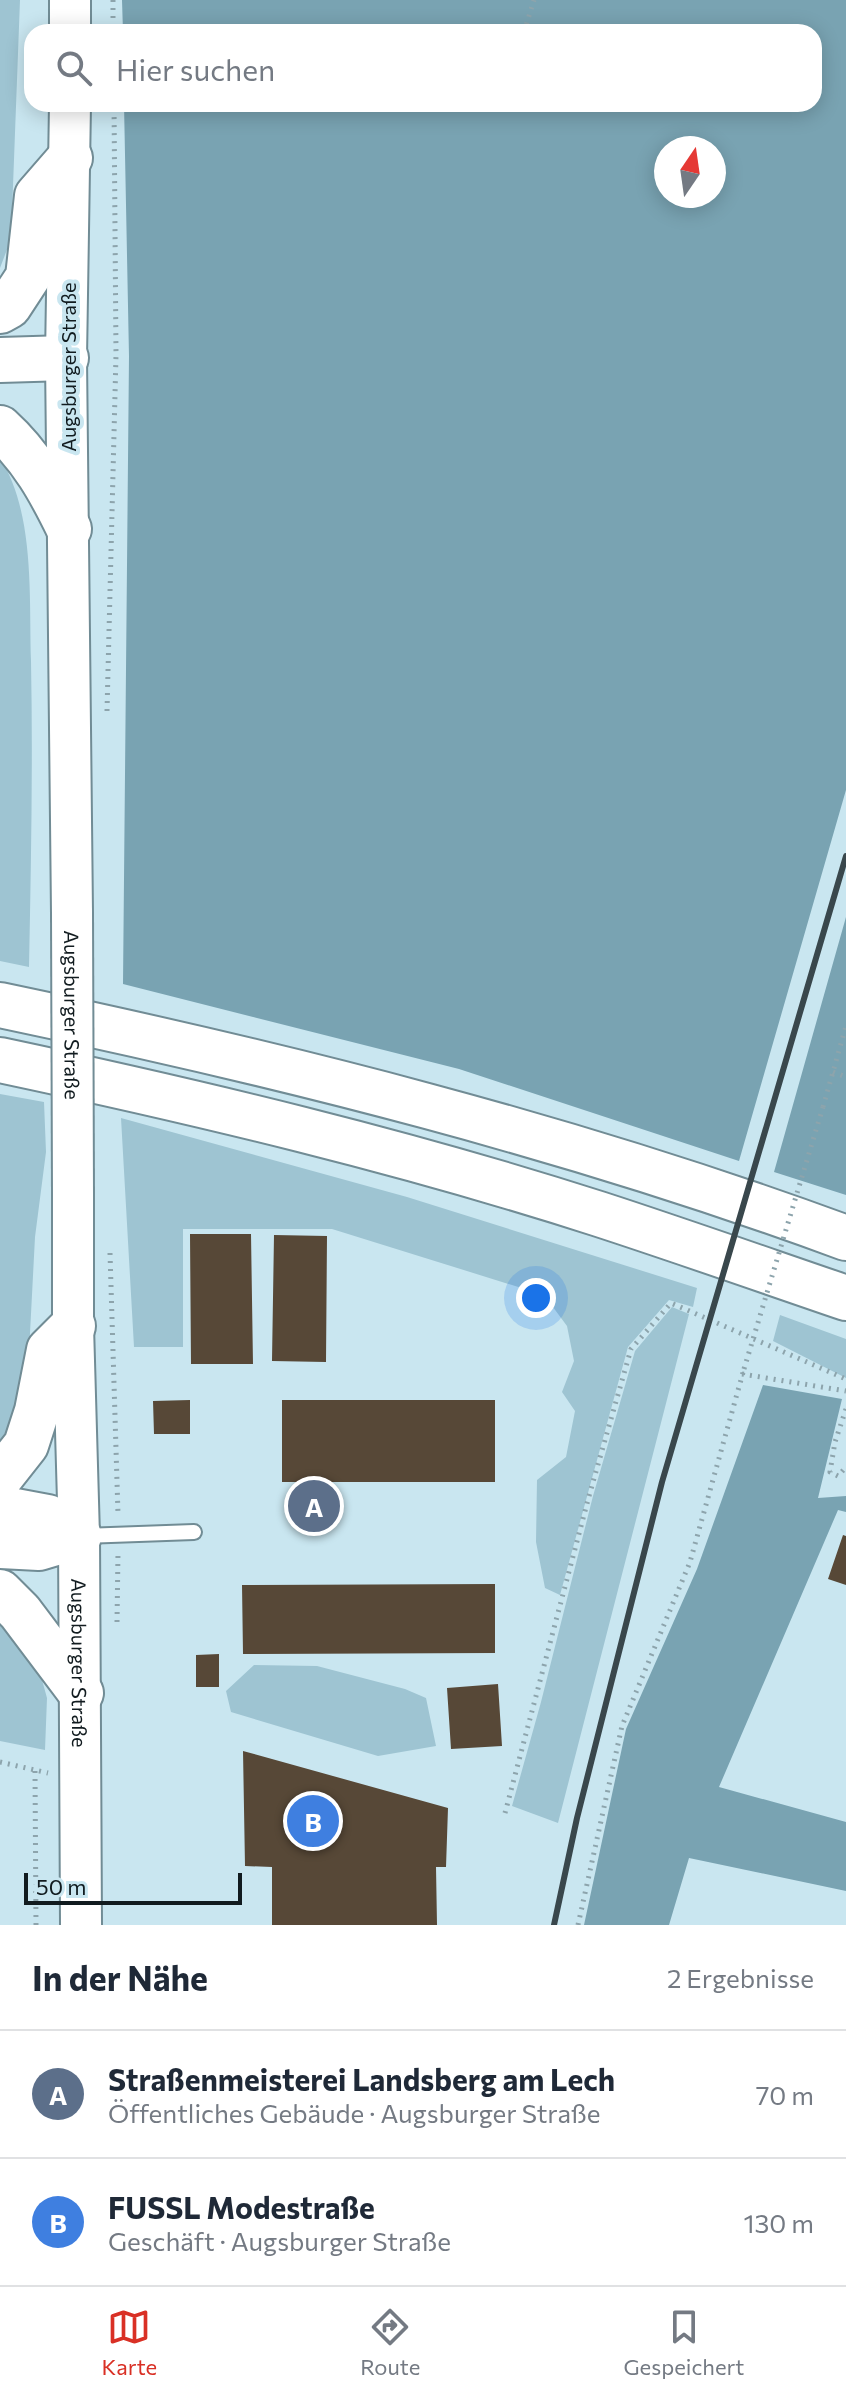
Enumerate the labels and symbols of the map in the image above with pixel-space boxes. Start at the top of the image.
north arrow [654,136,726,208]
street label: Augsburger Straße [56,282,80,452]
street label: Augsburger Straße [60,930,85,1100]
your location [516,1278,556,1318]
pin: A [288,1476,340,1536]
street label: Augsburger Straße [67,1578,92,1748]
pin: B [287,1791,339,1851]
scale bar [24,1869,242,1905]

